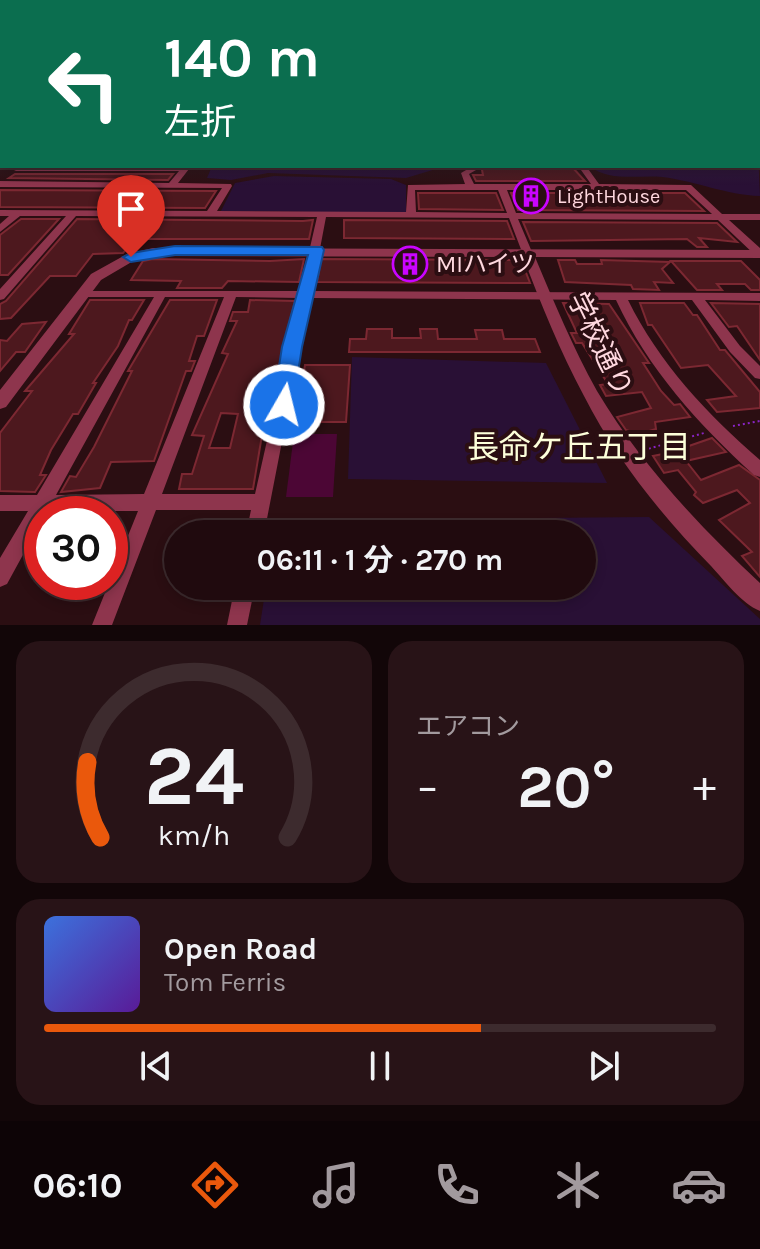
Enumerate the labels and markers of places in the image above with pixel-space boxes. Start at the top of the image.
pin [97,175,165,257]
building icon: LightHouse [512,177,550,215]
place label: LightHouse [557,185,660,208]
building icon: MIハイツ [391,245,429,283]
place label: MIハイツ [436,250,535,278]

